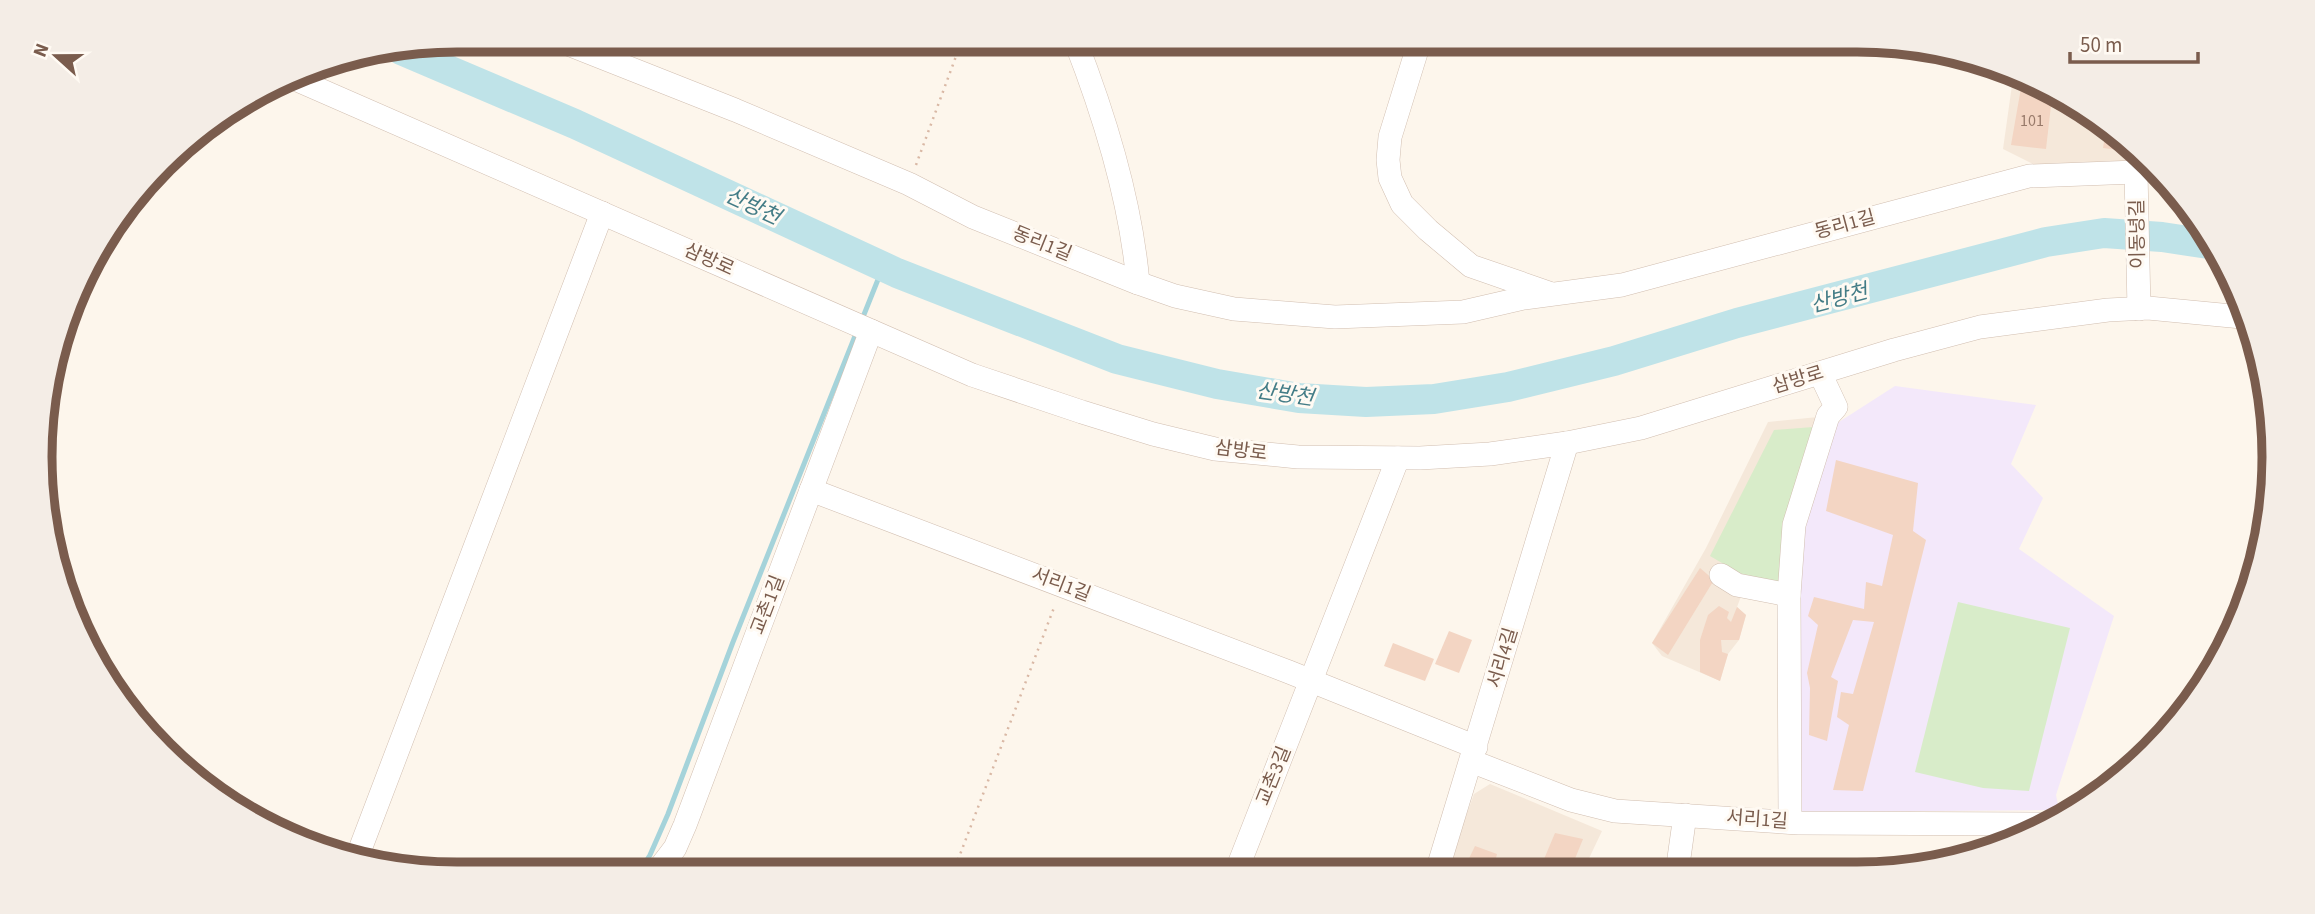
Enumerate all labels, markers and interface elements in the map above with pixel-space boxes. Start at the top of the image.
north arrow [21,21,91,91]
scale bar [2070,21,2198,65]
text: 50 m [2080,30,2122,60]
text: N [27,40,56,61]
house number: 101 [2020,110,2044,132]
water label: 산방천 [720,180,788,233]
street label: 이동녕길 [2124,199,2152,269]
street label: 동리1길 [1812,204,1878,246]
street label: 동리1길 [1008,220,1076,268]
street label: 삼방로 [680,237,738,283]
water label: 산방천 [1807,275,1873,320]
street label: 삼방로 [1769,359,1827,401]
water label: 산방천 [1254,375,1318,413]
street label: 삼방로 [1213,434,1269,468]
street label: 서리1길 [1027,561,1095,609]
street label: 교촌1길 [744,571,792,639]
street label: 서리4길 [1481,624,1525,692]
street label: 교촌3길 [1250,742,1298,810]
street label: 서리1길 [1725,804,1789,836]

